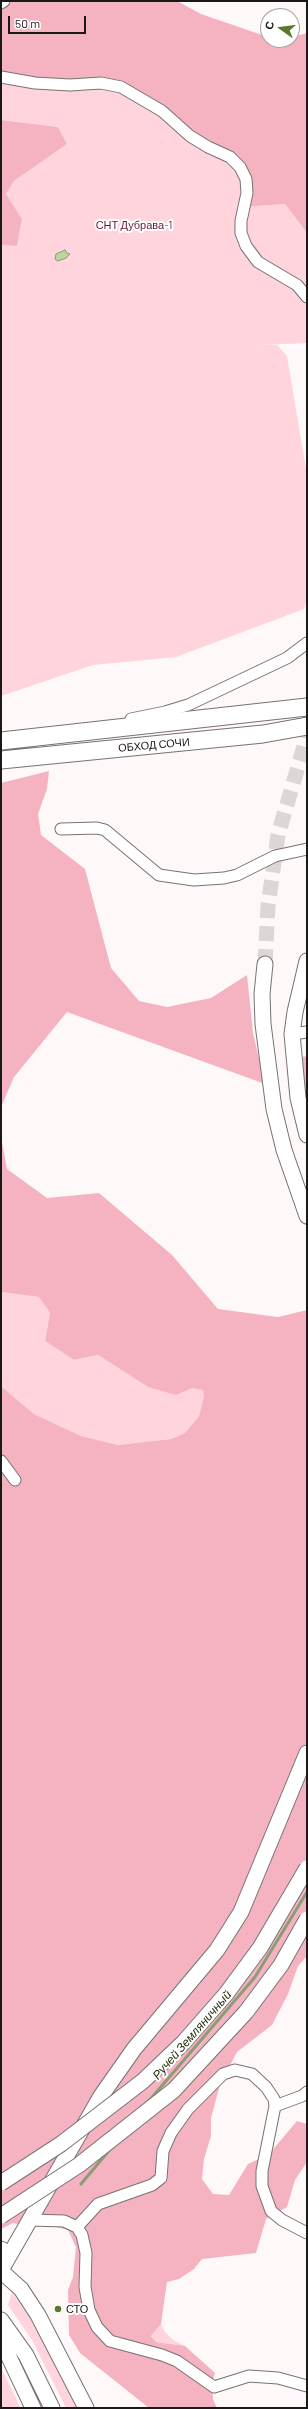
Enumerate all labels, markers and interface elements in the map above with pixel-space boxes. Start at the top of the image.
scale bar [10,8,88,34]
north arrow [260,8,300,48]
text: 50 m [15,16,40,30]
text: С [262,20,276,31]
park label: СНТ Дубрава-1 [96,218,172,232]
street label: ОБХОД СОЧИ [118,735,190,755]
water label: Ручей Земляничный [150,1988,234,2082]
place label: СТО [66,2302,88,2316]
marker: СТО [53,2304,63,2314]

